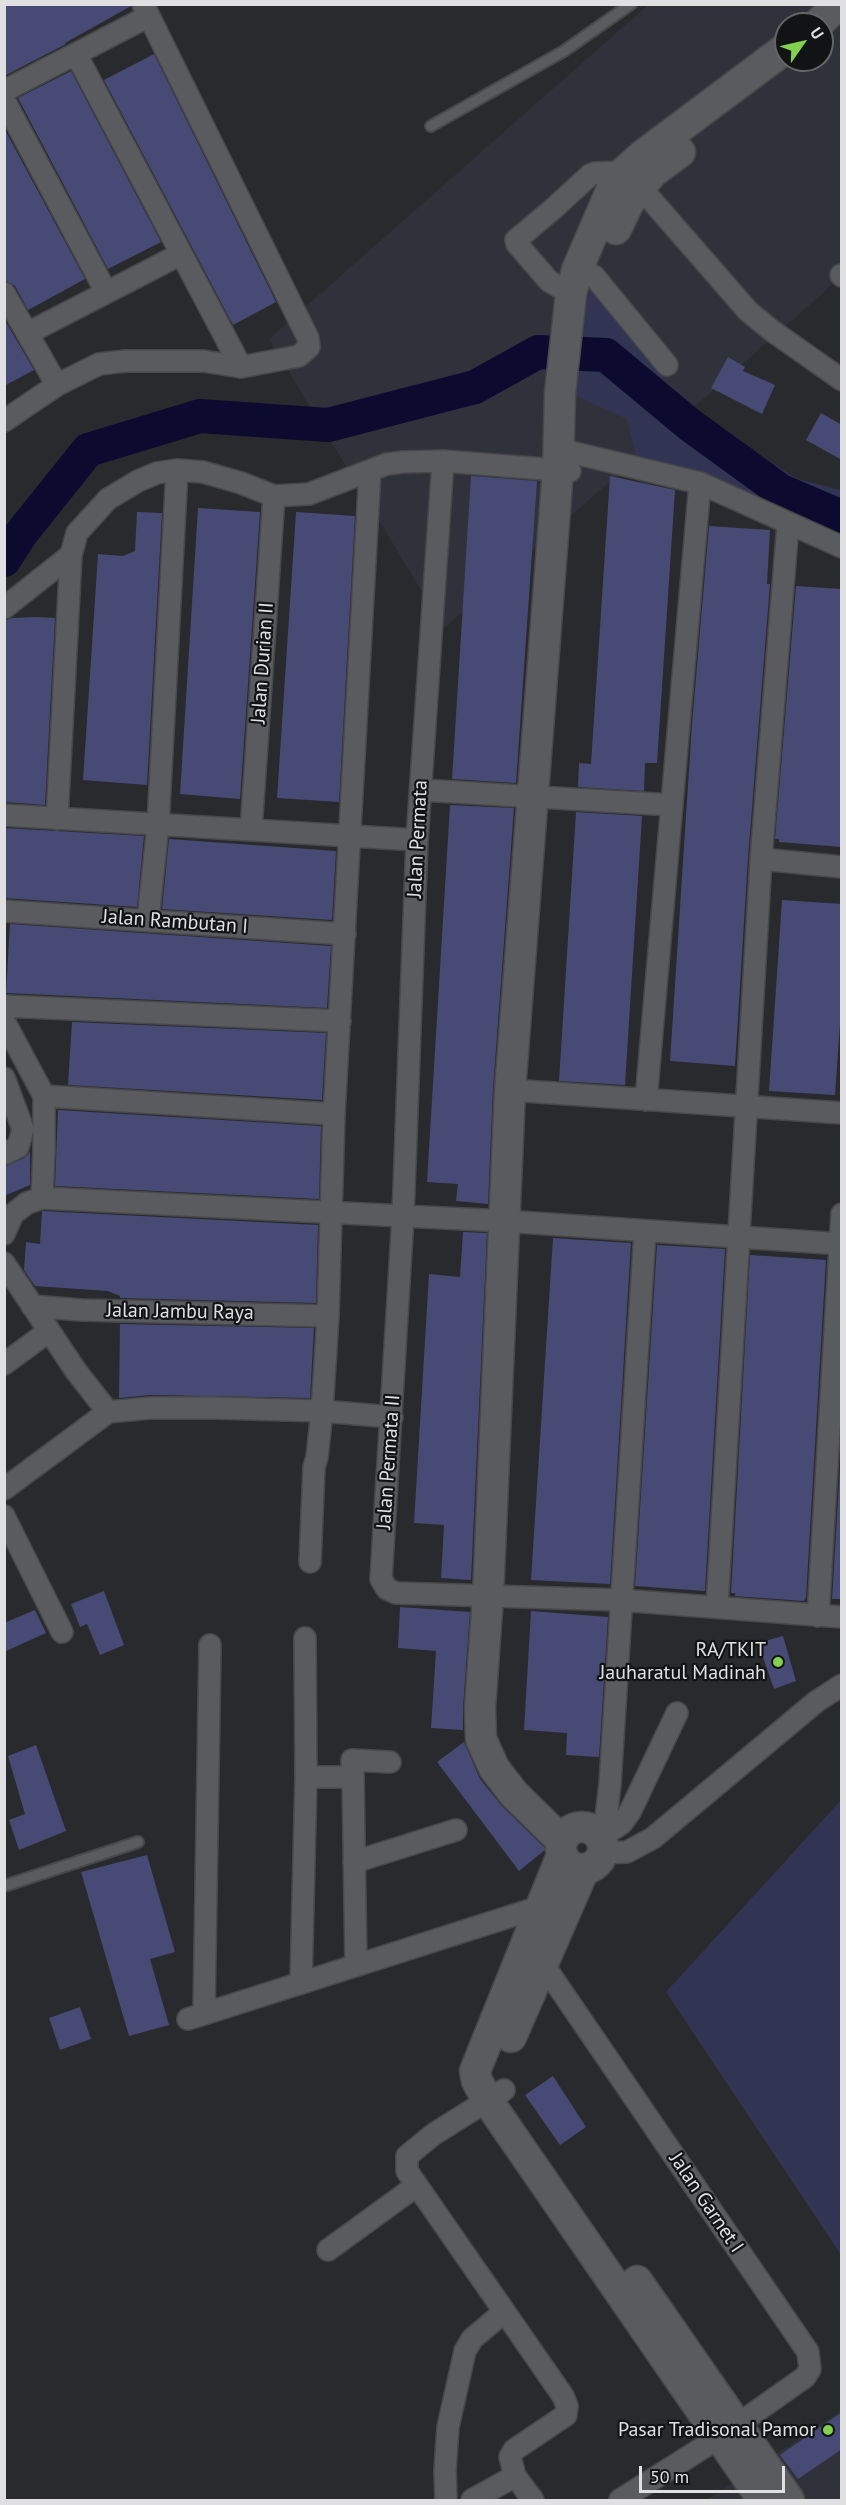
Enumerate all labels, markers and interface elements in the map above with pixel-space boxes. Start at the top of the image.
north arrow [774,12,834,72]
text: U [806,23,828,43]
street label: Jalan Durian II [247,601,279,725]
street label: Jalan Permata [403,779,433,899]
street label: Jalan Rambutan I [101,905,249,939]
street label: Jalan Jambu Raya [106,1299,254,1325]
street label: Jalan Permata II [372,1394,406,1530]
place label: RA/TKIT Jauharatul Madinah [600,1638,766,1685]
marker: RA/TKIT Jauharatul Madinah [771,1655,785,1669]
street label: Jalan Garnet I [664,2148,748,2258]
place label: Pasar Tradisonal Pamor [618,2418,816,2442]
marker: Pasar Tradisonal Pamor [821,2423,835,2437]
scale bar [642,2454,788,2492]
text: 50 m [650,2465,689,2488]

